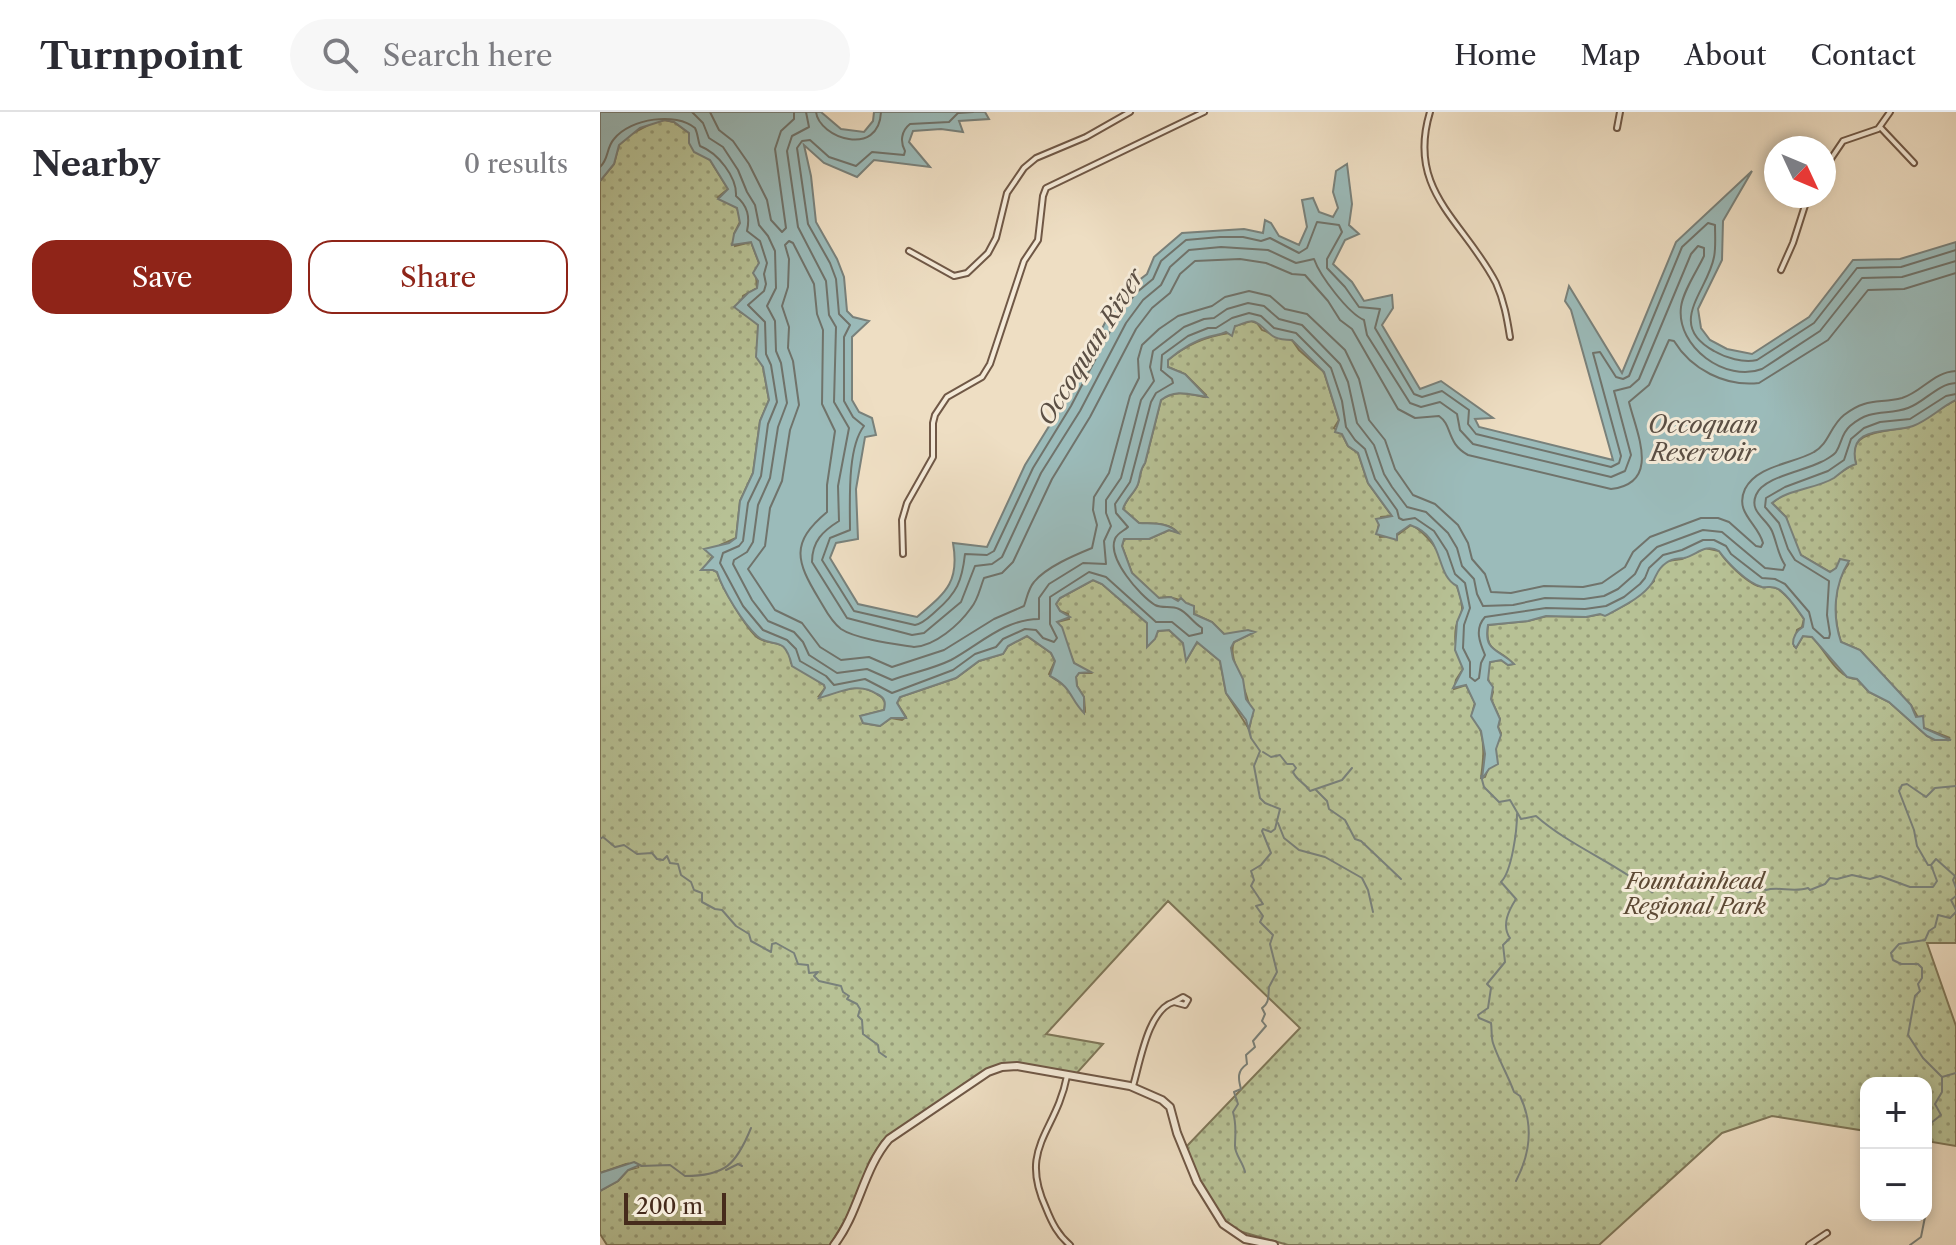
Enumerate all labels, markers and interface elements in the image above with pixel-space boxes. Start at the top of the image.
search box [290,19,850,91]
text: Turnpoint [40,32,242,79]
icon: search [318,33,362,77]
text: Search here [382,37,552,74]
text: Home [1454,38,1536,72]
text: Map [1580,38,1640,72]
text: About [1684,38,1766,72]
text: Contact [1810,38,1916,72]
north arrow [1764,136,1836,208]
text: Nearby [32,143,160,185]
text: 0 results [464,148,568,180]
button: Save [32,240,292,314]
button: Share [308,240,568,314]
water label: Occoquan River [1031,262,1151,430]
water label: Occoquan Reservoir [1648,410,1758,467]
park label: Fountainhead Regional Park [1622,868,1767,920]
map controls [1860,1077,1932,1221]
button: + [1860,1077,1932,1149]
button: − [1860,1149,1932,1221]
scale bar [624,1189,726,1225]
text: 200 m [636,1193,703,1220]

